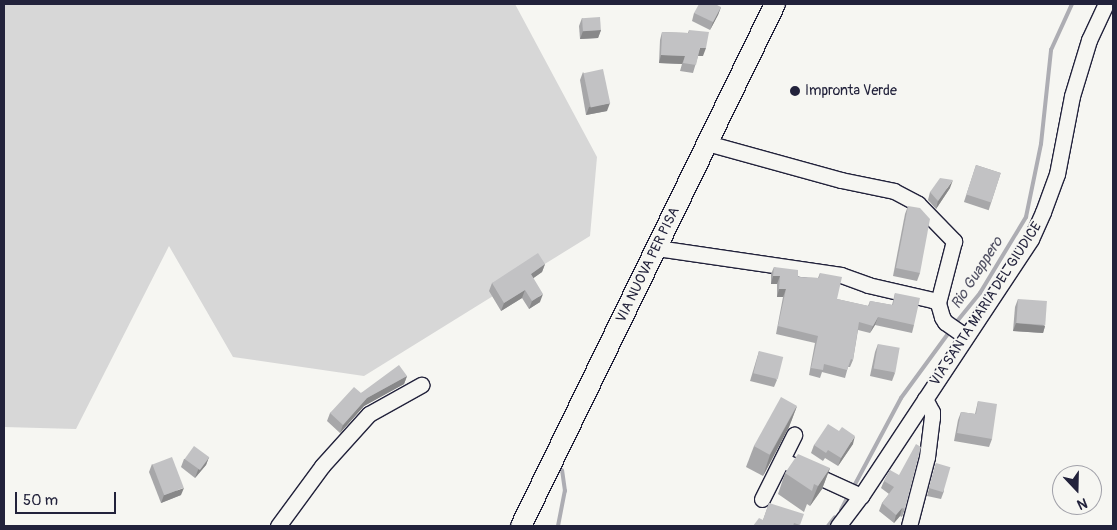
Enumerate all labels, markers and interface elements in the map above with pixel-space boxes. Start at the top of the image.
place label: Impronta Verde [805,83,897,99]
marker: Impronta Verde [789,85,801,97]
street label: VIA NUOVA PER PISA [613,204,683,326]
street label: VIA SANTA MARIA DEL GIUDICE [927,219,1045,389]
water label: Rio Guappero [947,234,1007,312]
north arrow [1052,465,1102,515]
scale bar [18,482,119,514]
text: 50 m [23,491,58,510]
text: N [1075,494,1090,513]

